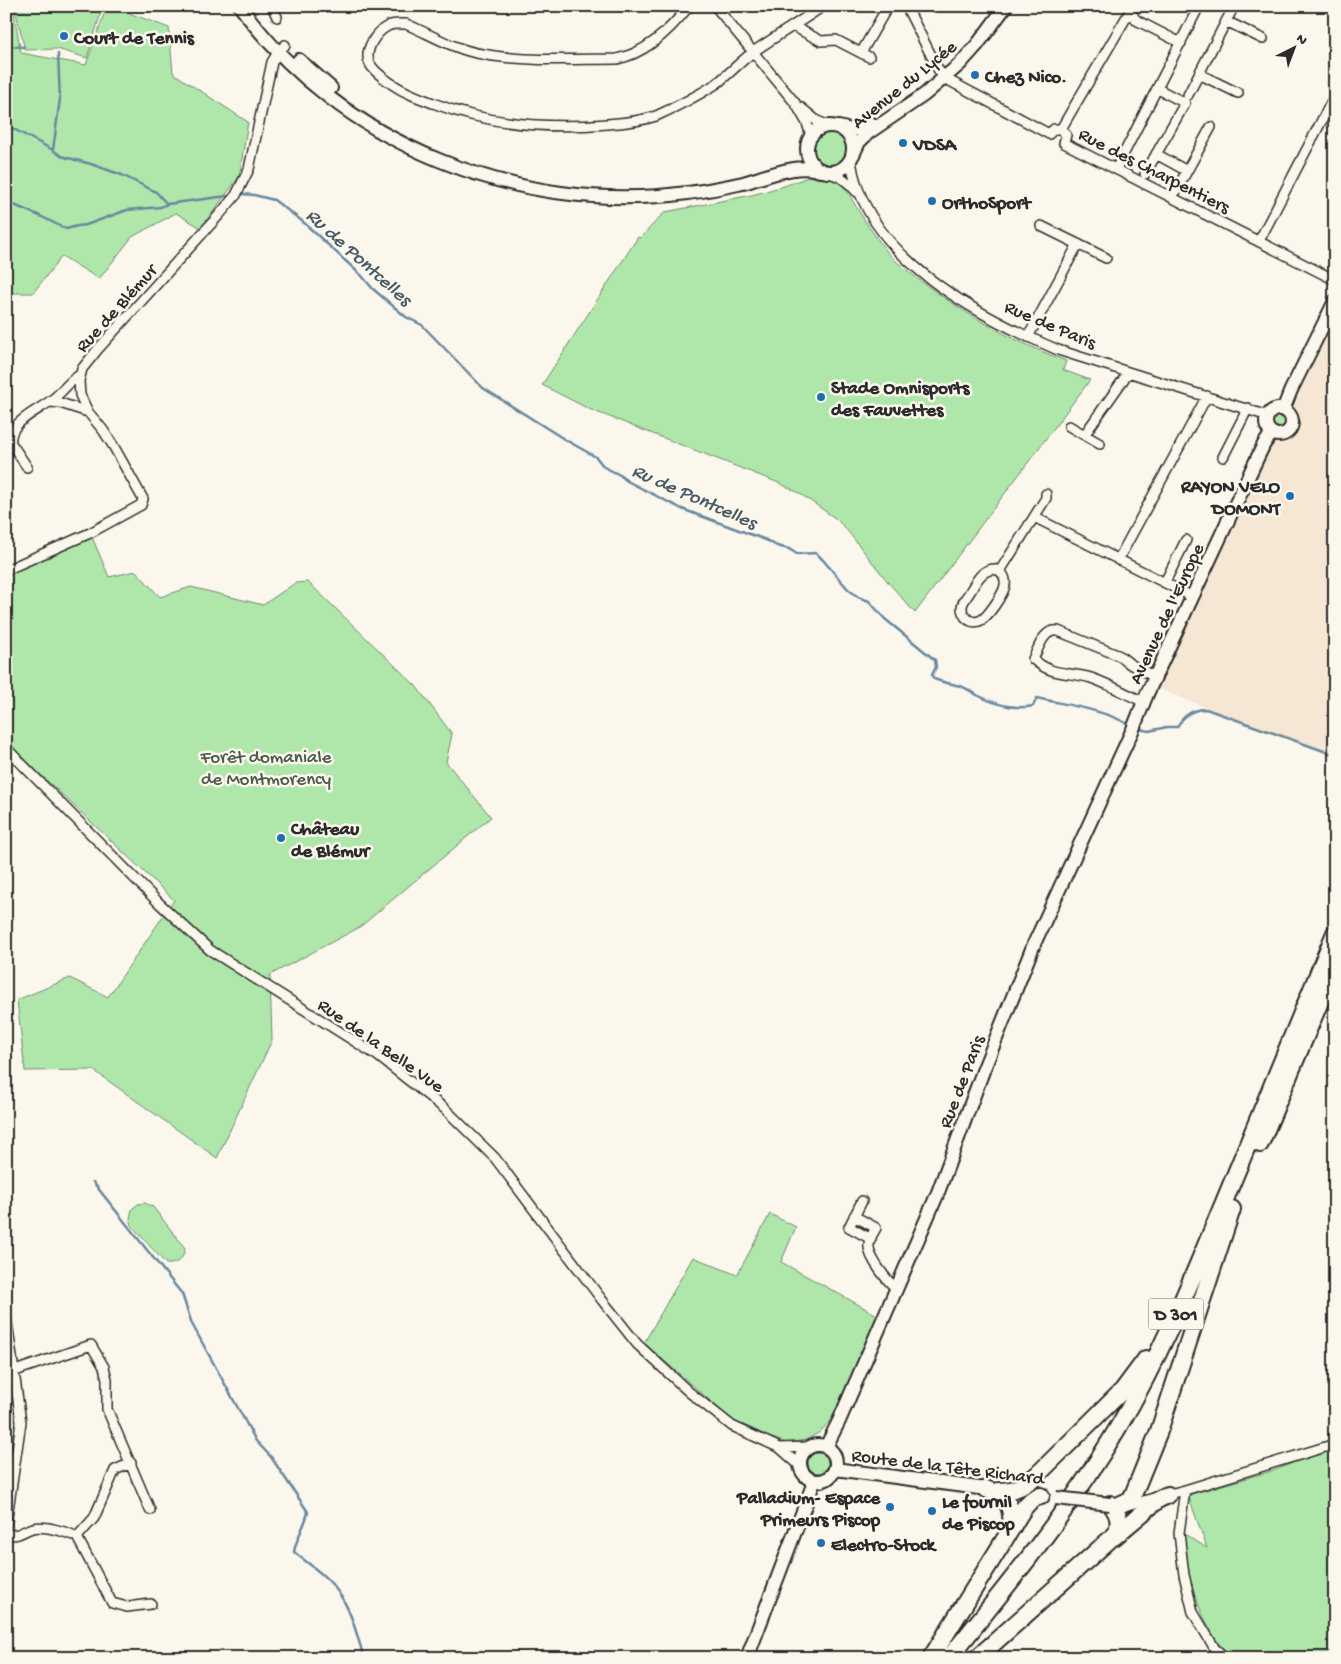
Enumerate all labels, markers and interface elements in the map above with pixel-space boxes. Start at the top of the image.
north arrow [1268,22,1318,72]
place label: Court de Tennis [73,28,195,51]
marker: Court de Tennis [58,30,70,42]
text: N [1292,31,1310,50]
street label: Avenue du Lycée [848,36,963,135]
place label: Chez Nico. [984,67,1067,90]
marker: Chez Nico. [969,69,981,81]
street label: Rue des Charpentiers [1074,124,1234,221]
place label: VDSA [912,135,958,158]
marker: VDSA [897,137,909,149]
place label: OrthoSport [942,193,1033,216]
marker: OrthoSport [926,195,938,207]
water label: Ru de Pontcelles [300,205,416,313]
street label: Rue de Blémur [72,259,165,358]
street label: Rue de Paris [1000,297,1100,356]
place label: Stade Omnisports des Fauvettes [831,378,970,423]
marker: Stade Omnisports des Fauvettes [815,391,827,403]
water label: Ru de Pontcelles [628,460,761,537]
place label: RAYON VELO DOMONT [1180,477,1282,522]
marker: RAYON VELO DOMONT [1284,490,1296,502]
street label: Avenue de l'Europe [1126,540,1211,688]
park label: Forêt domaniale de Montmorency [199,747,332,792]
place label: Château de Blémur [290,819,372,864]
marker: Château de Blémur [275,832,287,844]
street label: Rue de la Belle Vue [312,995,448,1099]
street label: Rue de Paris [935,1032,992,1132]
road number: D 301 [1148,1298,1204,1330]
street label: Route de la Tête Richard [850,1445,1047,1492]
place label: Palladium- Espace Primeurs Piscop [736,1488,881,1533]
place label: Le fournil de Piscop [942,1492,1015,1537]
marker: Palladium- Espace Primeurs Piscop [884,1501,896,1513]
marker: Le fournil de Piscop [926,1505,938,1517]
place label: Electro-Stock [831,1535,937,1558]
marker: Electro-Stock [815,1537,827,1549]

